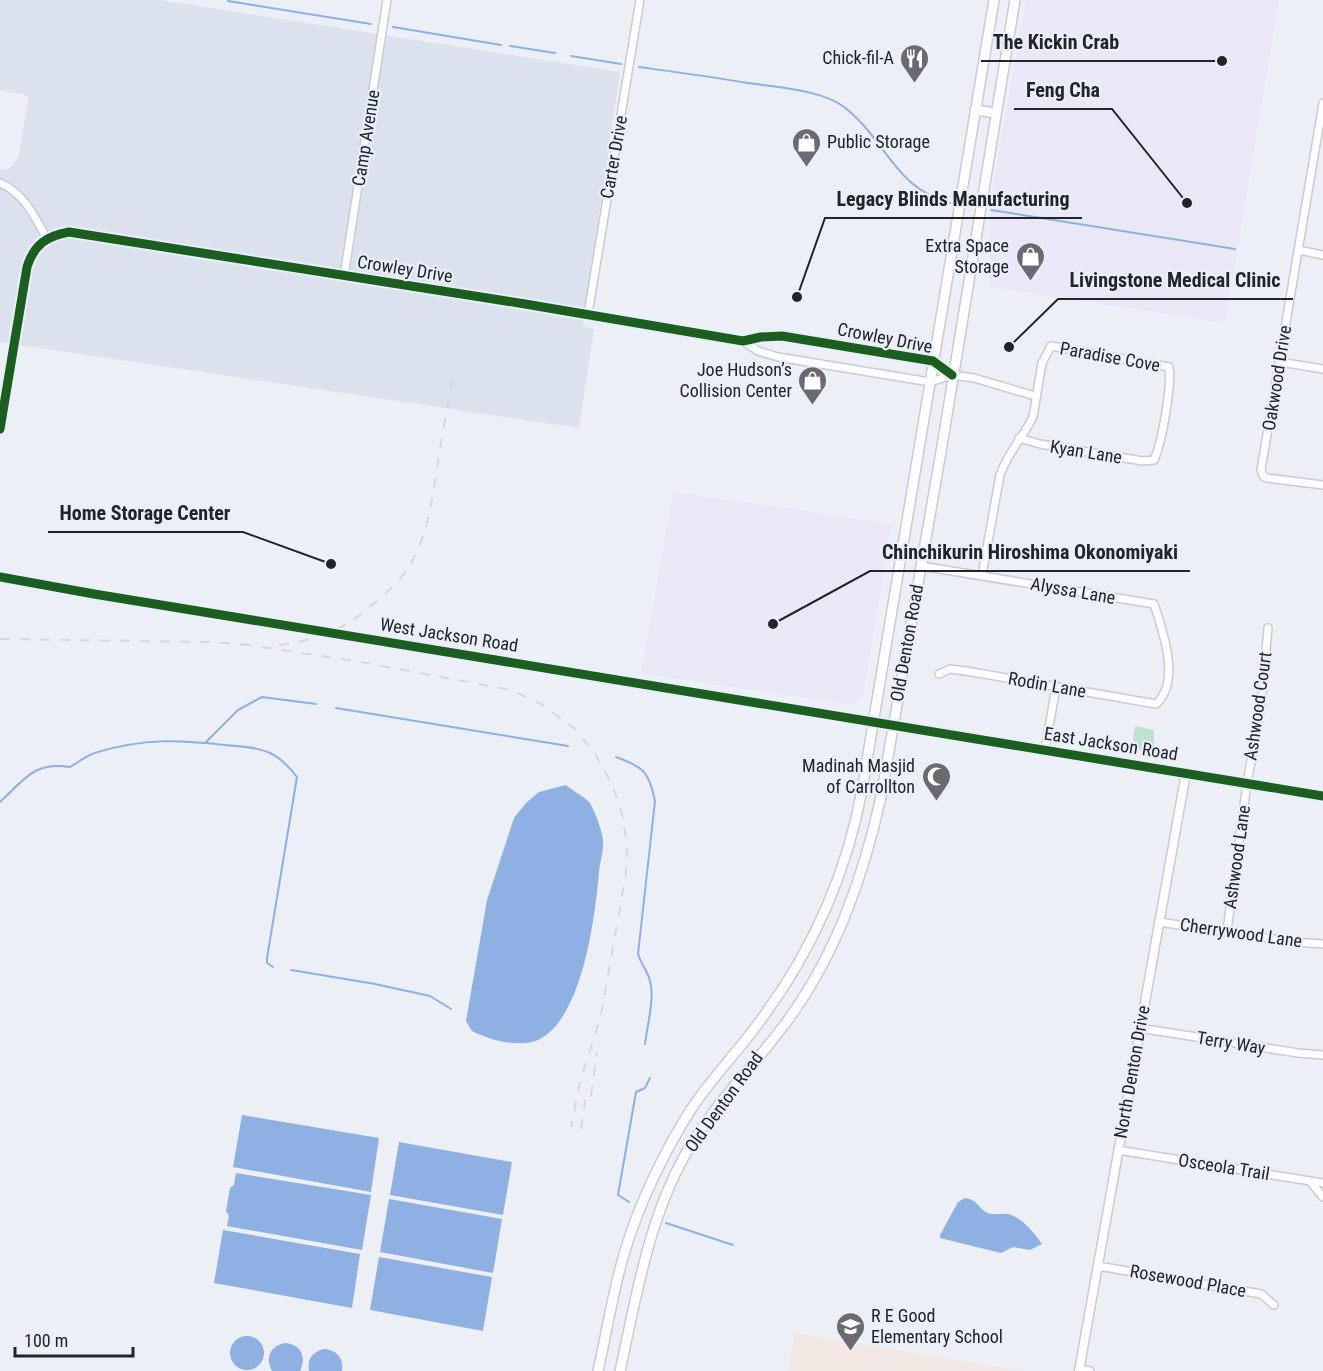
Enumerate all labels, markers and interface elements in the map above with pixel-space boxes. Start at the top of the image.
callout: The Kickin Crab [981,23,1131,61]
text: The Kickin Crab [993,30,1119,54]
restaurant icon: Chick-fil-A [899,42,931,84]
place label: Chick-fil-A [822,47,895,68]
callout: Feng Cha [1014,71,1112,109]
text: Feng Cha [1026,78,1100,102]
street label: Camp Avenue [348,88,383,188]
street label: Carter Drive [596,114,631,200]
shop icon: Public Storage [790,126,822,168]
place label: Public Storage [827,131,930,152]
callout: Legacy Blinds Manufacturing [825,180,1082,218]
text: Legacy Blinds Manufacturing [836,187,1070,211]
place label: Extra Space Storage [925,235,1009,277]
shop icon: Extra Space Storage [1014,240,1046,282]
street label: Crowley Drive [356,251,454,286]
callout: Livingstone Medical Clinic [1058,261,1293,299]
text: Livingstone Medical Clinic [1070,268,1280,292]
street label: Crowley Drive [836,318,934,357]
street label: Oakwood Drive [1258,324,1295,432]
street label: Paradise Cove [1058,337,1162,376]
place label: Joe Hudson’s Collision Center [680,359,793,401]
shop icon: Joe Hudson’s Collision Center [797,364,829,406]
street label: Kyan Lane [1049,435,1124,468]
callout: Home Storage Center [48,494,243,532]
text: Home Storage Center [60,501,231,525]
callout: Chinchikurin Hiroshima Okonomiyaki [870,533,1190,571]
text: Chinchikurin Hiroshima Okonomiyaki [882,540,1178,564]
street label: Alyssa Lane [1029,573,1117,608]
street label: Old Denton Road [886,583,927,703]
street label: West Jackson Road [379,613,520,656]
street label: Ashwood Court [1240,650,1276,762]
street label: Rodin Lane [1006,667,1088,702]
street label: East Jackson Road [1043,723,1180,764]
place label: Madinah Masjid of Carrollton [802,755,915,797]
mosque icon: Madinah Masjid of Carrollton [920,760,952,802]
street label: Ashwood Lane [1219,804,1254,910]
street label: Cherrywood Lane [1179,914,1304,951]
street label: North Denton Drive [1109,1004,1154,1140]
street label: Terry Way [1195,1027,1267,1058]
street label: Old Denton Road [680,1048,767,1156]
street label: Osceola Trail [1177,1149,1271,1184]
street label: Rosewood Place [1128,1260,1248,1301]
place label: R E Good Elementary School [871,1305,1003,1347]
school or university icon: R E Good Elementary School [834,1310,866,1352]
scale bar [15,1320,134,1358]
text: 100 m [24,1330,68,1351]

